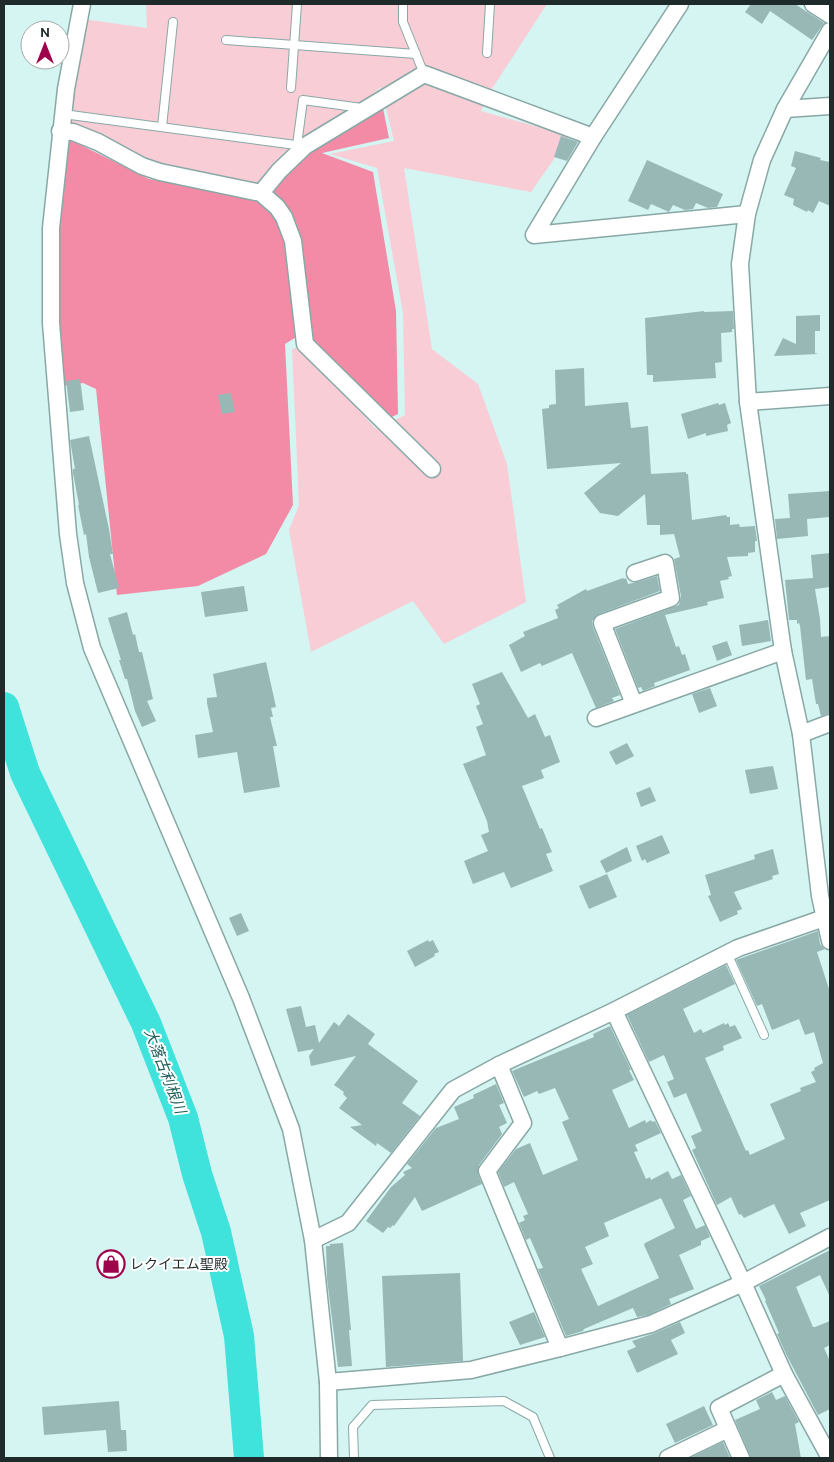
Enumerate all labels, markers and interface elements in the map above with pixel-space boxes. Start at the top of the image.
north arrow [20,20,70,70]
text: N [40,25,50,42]
water label: 大落古利根川 [139,1026,189,1119]
shop icon: レクイエム聖殿 [96,1249,126,1279]
place label: レクイエム聖殿 [130,1257,228,1274]

